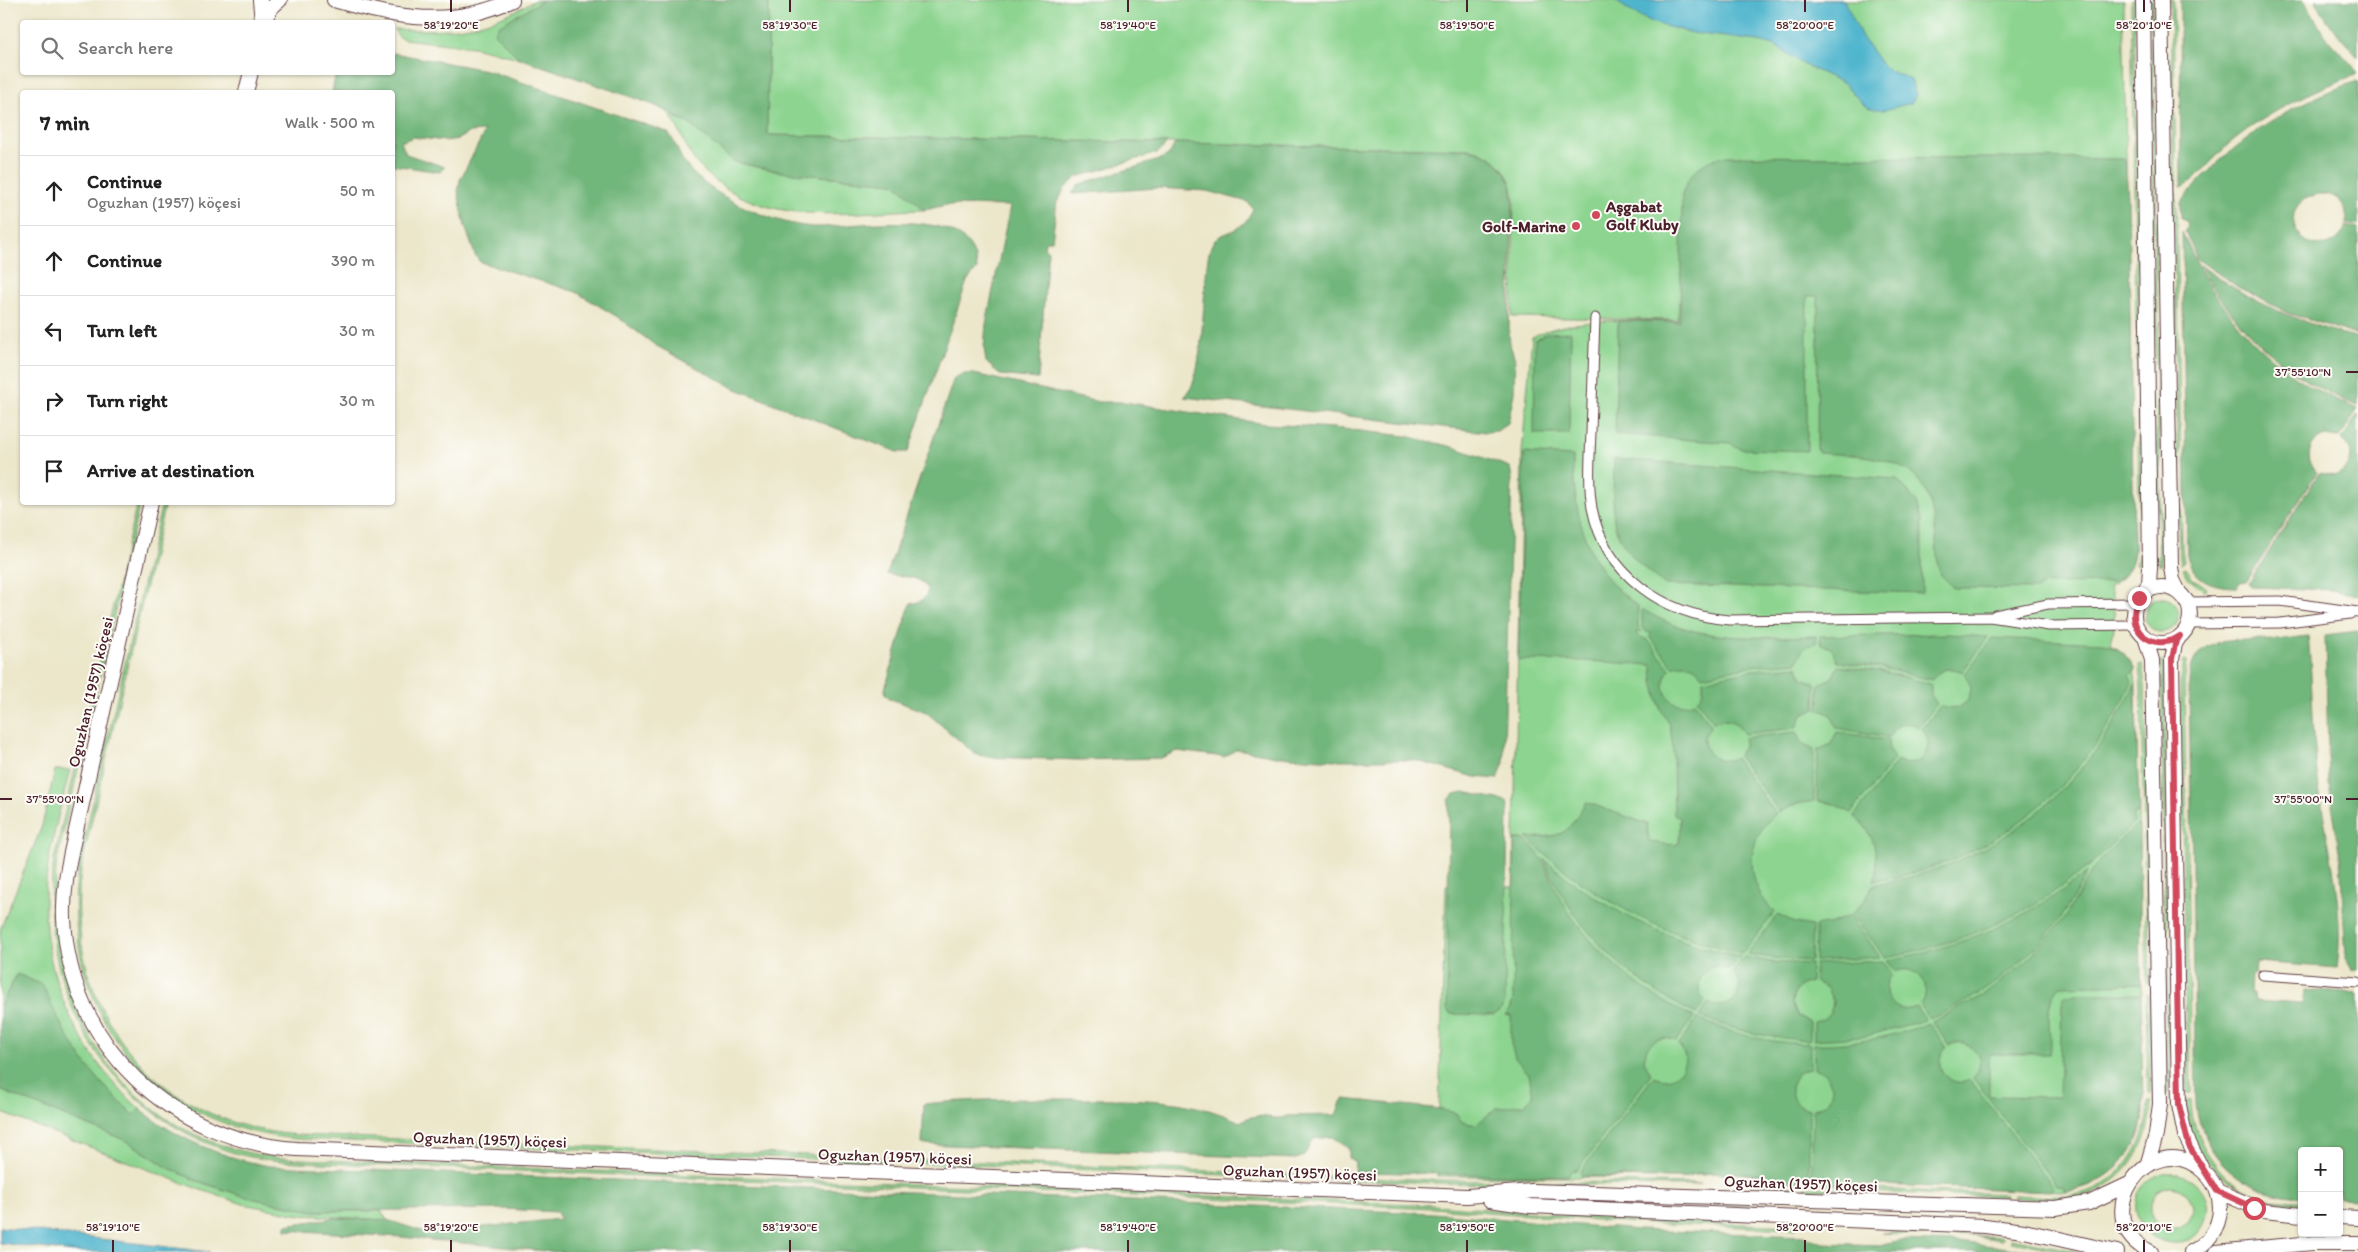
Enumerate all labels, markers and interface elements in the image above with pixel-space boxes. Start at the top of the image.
text: 58°19'20"E [423,18,479,32]
text: 58°19'30"E [762,18,818,32]
text: 58°19'40"E [1100,18,1156,32]
text: 58°19'50"E [1439,18,1495,32]
text: 58°20'00"E [1776,18,1834,32]
text: 58°20'10"E [2116,18,2173,32]
search box [20,20,395,75]
icon: search [38,34,66,62]
text: Search here [78,36,173,59]
text: 7 min [40,110,89,135]
text: Walk · 500 m [285,113,375,132]
text: Continue [87,170,162,193]
icon: ahead [40,177,68,205]
text: 50 m [340,181,375,200]
text: Oguzhan (1957) köçesi [87,193,241,212]
place label: Aşgabat Golf Kluby [1605,197,1679,235]
marker: Aşgabat Golf Kluby [1590,209,1602,221]
place label: Golf-Marine [1482,217,1566,236]
marker: Golf-Marine [1570,220,1582,232]
icon: ahead [40,247,68,275]
text: Continue [87,249,162,272]
text: 390 m [331,251,375,270]
icon: left [40,317,68,345]
text: Turn left [87,319,157,342]
text: 30 m [339,321,375,340]
text: 37°55'10"N [2275,365,2331,379]
icon: right [40,387,68,415]
text: Turn right [87,389,168,412]
text: 30 m [339,391,375,410]
icon: arrive [40,457,68,485]
text: Arrive at destination [87,459,254,482]
route end [2128,587,2151,610]
street label: Oguzhan (1957) köçesi [64,615,117,769]
text: 37°55'00"N [26,792,84,806]
text: 37°55'00"N [2274,792,2332,806]
street label: Oguzhan (1957) köçesi [413,1127,567,1152]
street label: Oguzhan (1957) köçesi [818,1144,972,1169]
map controls [2298,1147,2343,1237]
button: + [2298,1147,2343,1192]
street label: Oguzhan (1957) köçesi [1223,1160,1377,1185]
street label: Oguzhan (1957) köçesi [1724,1171,1878,1196]
button: − [2298,1192,2343,1237]
route start [2243,1197,2266,1220]
text: 58°19'10"E [86,1220,141,1234]
text: 58°19'20"E [423,1220,479,1234]
text: 58°19'30"E [762,1220,818,1234]
text: 58°19'40"E [1100,1220,1156,1234]
text: 58°19'50"E [1439,1220,1495,1234]
text: 58°20'00"E [1776,1220,1834,1234]
text: 58°20'10"E [2116,1220,2173,1234]

